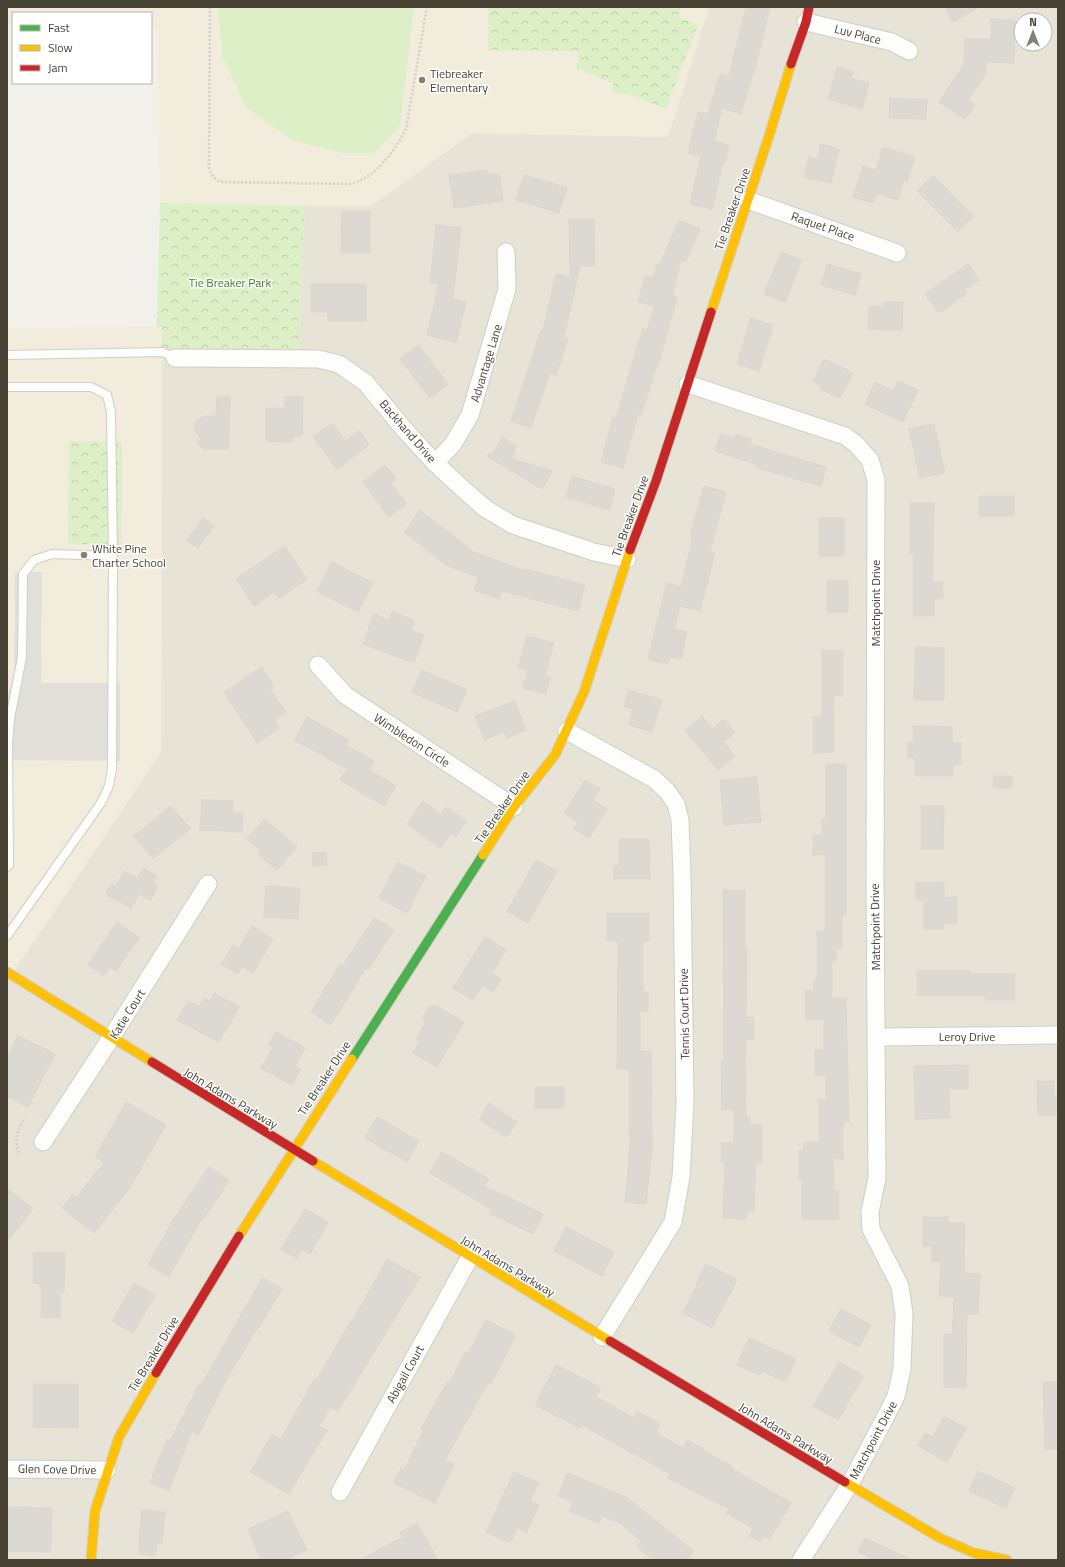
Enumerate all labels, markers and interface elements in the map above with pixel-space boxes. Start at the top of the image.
legend [12,12,152,84]
north arrow [1013,12,1053,52]
text: N [1029,14,1037,30]
text: Fast [48,18,71,37]
street label: Luv Place [833,19,883,49]
text: Slow [48,38,73,57]
text: Jam [48,58,68,77]
place label: Tiebreaker Elementary [430,64,488,97]
marker: Tiebreaker Elementary [417,75,427,85]
street label: Tie Breaker Drive [709,165,755,253]
street label: Raquet Place [789,206,857,246]
park label: Tie Breaker Park [189,273,272,292]
street label: Advantage Lane [465,322,507,404]
street label: Backhand Drive [375,395,441,467]
street label: Tie Breaker Drive [606,472,654,560]
place label: White Pine Charter School [92,539,166,572]
marker: White Pine Charter School [79,550,89,560]
street label: Matchpoint Drive [866,560,885,646]
street label: Wimbledon Circle [370,708,454,772]
street label: Tie Breaker Drive [470,766,534,848]
street label: Matchpoint Drive [865,883,885,971]
street label: Tennis Court Drive [674,968,694,1060]
street label: Katie Court [104,985,150,1043]
street label: Leroy Drive [939,1027,995,1046]
street label: Tie Breaker Drive [293,1037,355,1119]
street label: John Adams Parkway [180,1062,282,1134]
street label: John Adams Parkway [457,1230,559,1302]
street label: Tie Breaker Drive [123,1312,183,1396]
street label: Abigail Court [381,1341,429,1407]
street label: John Adams Parkway [735,1397,837,1469]
street label: Matchpoint Drive [844,1397,902,1483]
street label: Glen Cove Drive [18,1459,96,1479]

